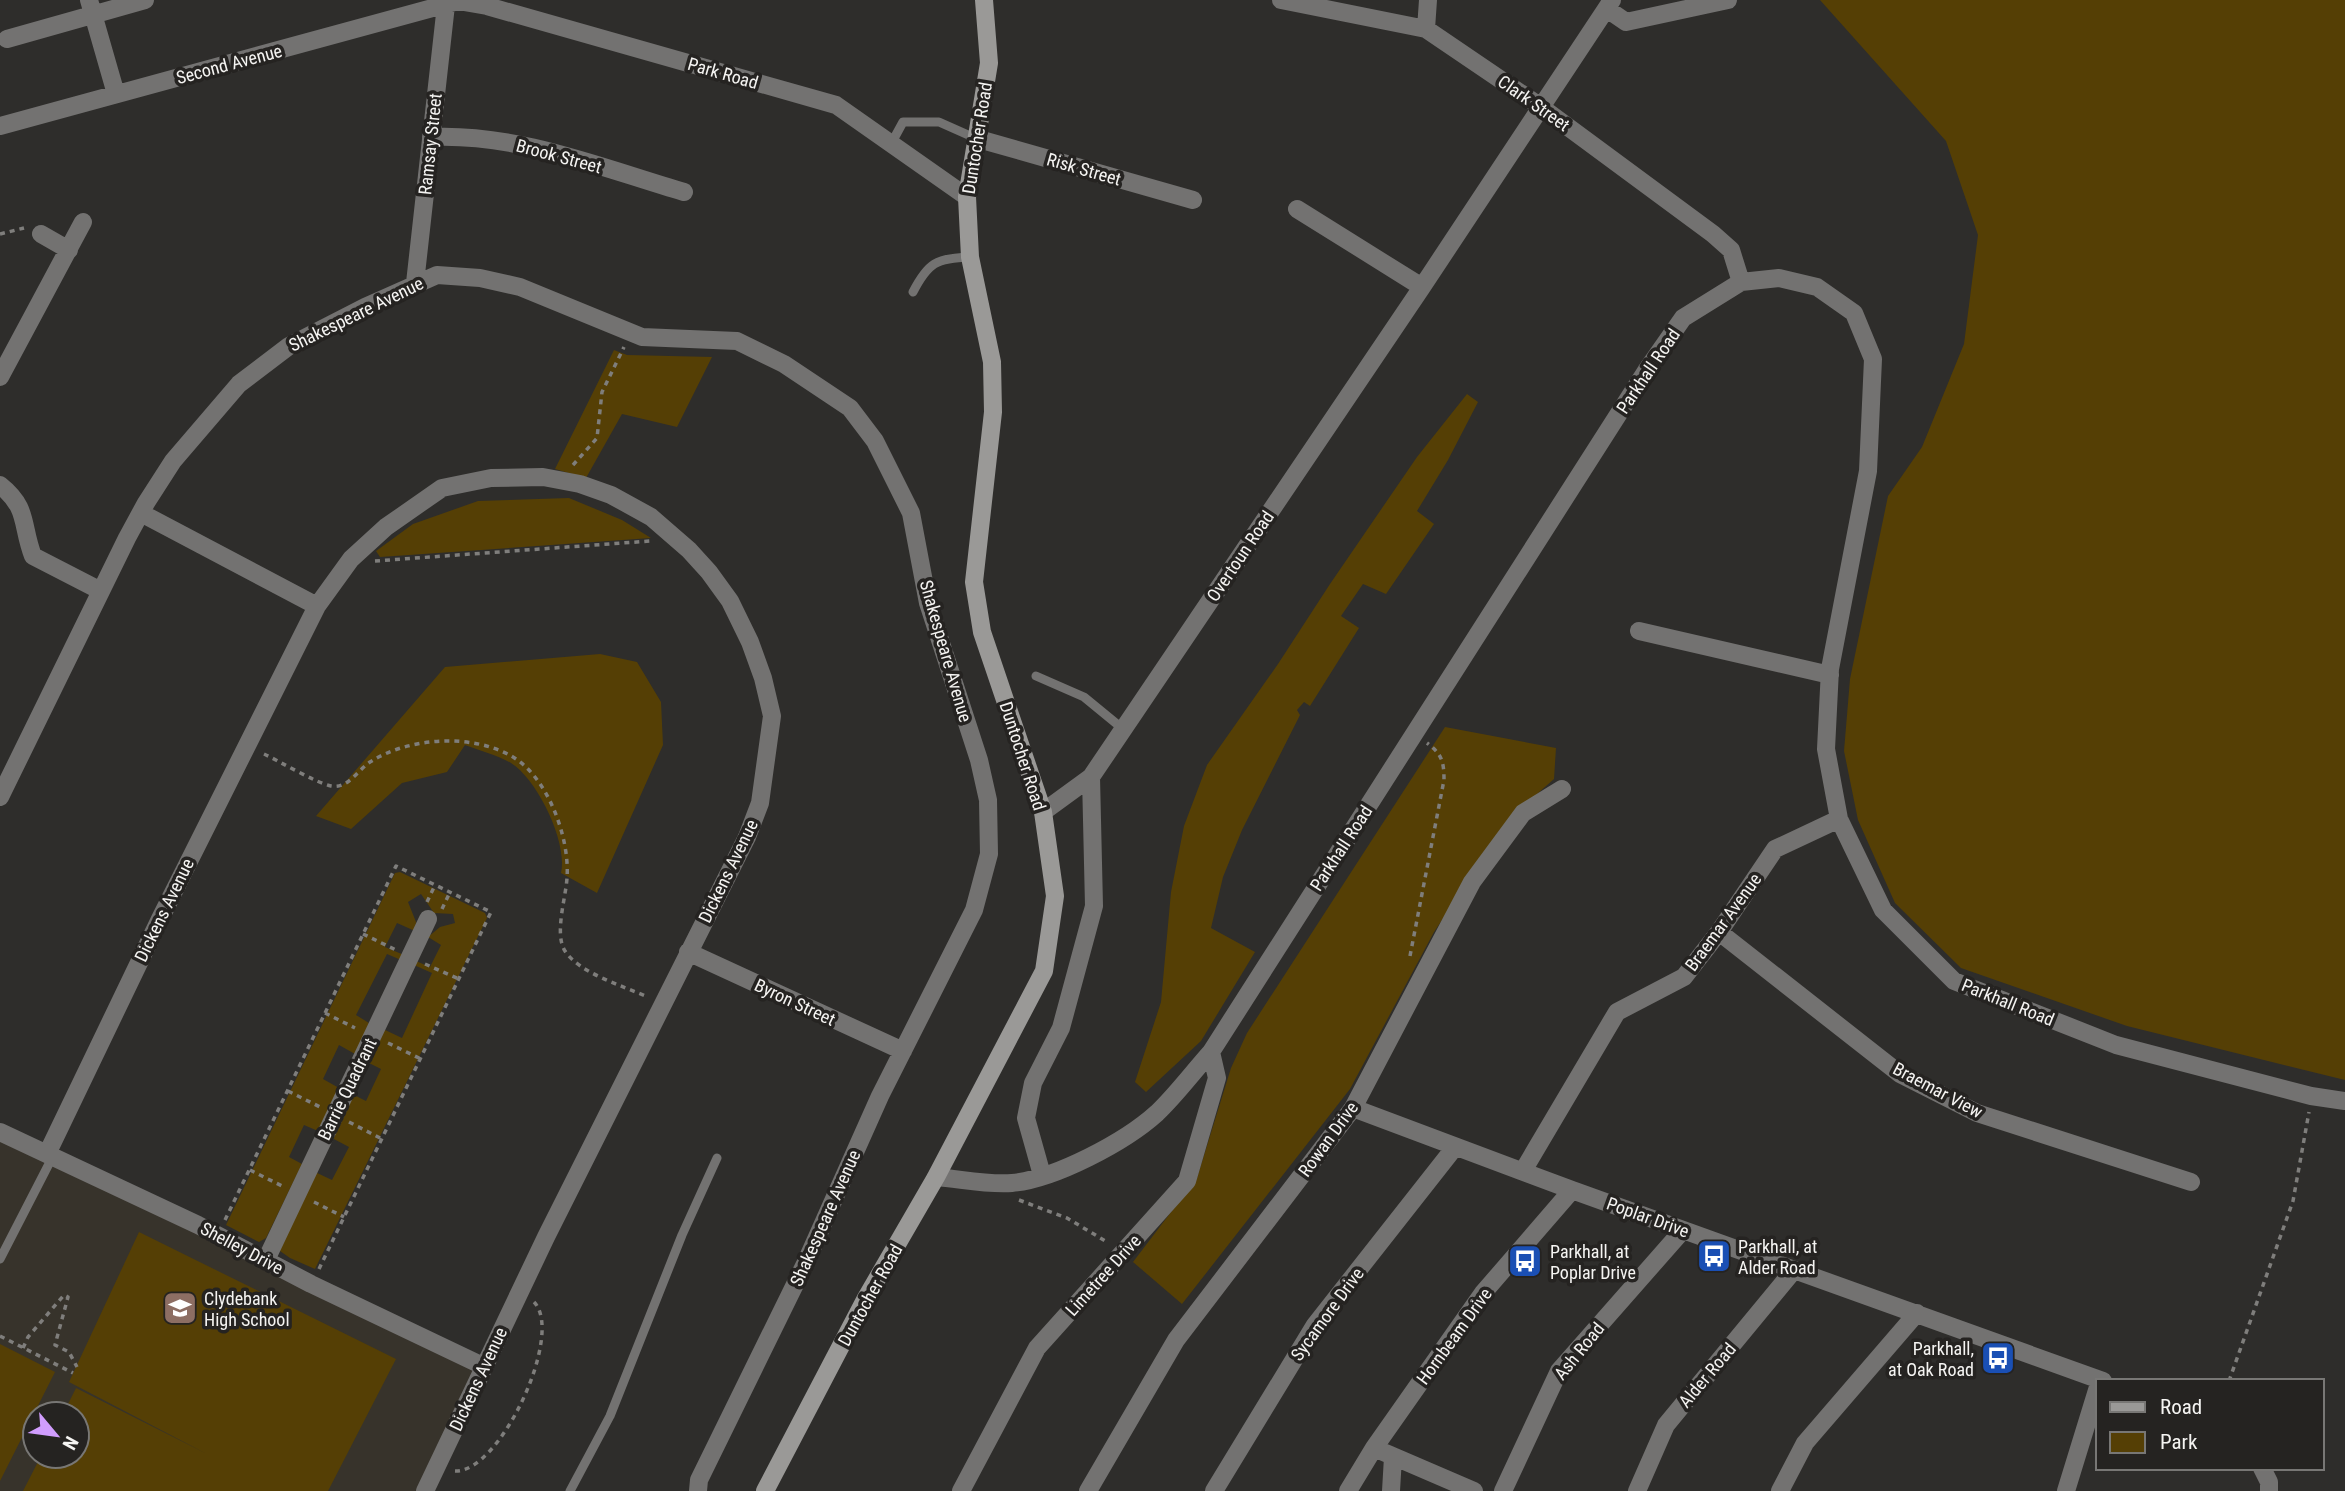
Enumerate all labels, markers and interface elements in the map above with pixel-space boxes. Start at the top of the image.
street label: Second Avenue [174,40,284,88]
street label: Park Road [685,53,761,93]
street label: Clark Street [1494,71,1574,135]
street label: Duntocher Road [958,81,996,195]
street label: Ramsay Street [414,92,446,196]
street label: Brook Street [514,135,604,177]
street label: Risk Street [1044,148,1124,190]
street label: Shakespeare Avenue [285,272,427,356]
street label: Parkhall Road [1612,325,1684,417]
street label: Overtoun Road [1202,507,1278,605]
street label: Shakespeare Avenue [916,578,976,724]
street label: Duntocher Road [996,699,1050,813]
street label: Parkhall Road [1306,801,1376,895]
street label: Dickens Avenue [694,816,762,926]
street label: Dickens Avenue [130,855,198,965]
street label: Braemar Avenue [1681,869,1765,975]
street label: Byron Street [751,974,839,1030]
street label: Parkhall Road [1959,974,2057,1030]
street label: Barrie Quadrant [313,1035,381,1143]
street label: Braemar View [1890,1058,1987,1122]
street label: Rowan Drive [1294,1097,1362,1181]
street label: Shakespeare Avenue [786,1147,864,1289]
street label: Poplar Drive [1604,1192,1692,1242]
street label: Shelley Drive [197,1217,287,1279]
street label: Limetree Drive [1061,1230,1145,1320]
place label: Parkhall, at Alder Road [1738,1236,1817,1278]
bus stop icon: Parkhall, at Alder Road [1695,1237,1733,1275]
street label: Duntocher Road [833,1240,907,1350]
place label: Parkhall, at Poplar Drive [1550,1241,1636,1283]
bus stop icon: Parkhall, at Poplar Drive [1506,1242,1544,1280]
street label: Sycamore Drive [1286,1263,1368,1365]
street label: Hornbeam Drive [1412,1284,1496,1388]
place label: Clydebank High School [204,1288,290,1330]
school or university icon: Clydebank High School [161,1289,199,1327]
street label: Ash Road [1550,1318,1608,1384]
street label: Dickens Avenue [445,1324,511,1434]
place label: Parkhall, at Oak Road [1888,1338,1974,1380]
street label: Alder Road [1674,1339,1740,1411]
bus stop icon: Parkhall, at Oak Road [1979,1339,2017,1377]
legend [2096,1379,2324,1470]
text: Road [2160,1395,2202,1419]
north arrow [21,1400,91,1470]
text: Park [2160,1430,2198,1454]
text: N [58,1432,83,1454]

